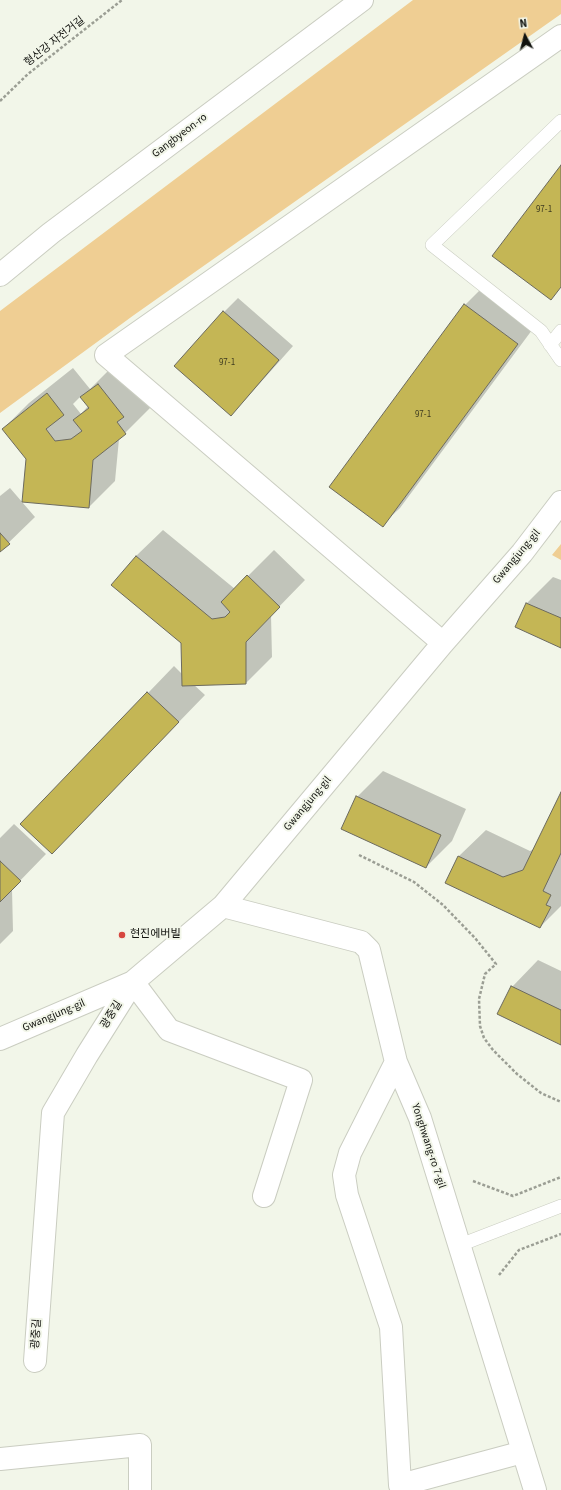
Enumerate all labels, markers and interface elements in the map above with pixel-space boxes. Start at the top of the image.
street label: 형산강 자전거길 [22,14,88,70]
north arrow [505,16,545,56]
text: N [519,16,528,31]
street label: Gangbyeon-ro [150,111,210,161]
house number: 97-1 [536,205,552,215]
house number: 97-1 [219,358,235,368]
house number: 97-1 [415,410,431,420]
street label: Gwangjung-gil [490,527,544,587]
street label: Gwangjung-gil [281,774,335,834]
place label: 현진에버빌 [130,928,181,942]
marker: 현진에버빌 [117,930,127,940]
street label: Gwangjung-gil [21,997,87,1035]
street label: 광중길 [98,999,126,1031]
street label: Yonghwang-ro 7-gil [408,1102,448,1190]
street label: 광중길 [29,1318,45,1350]

